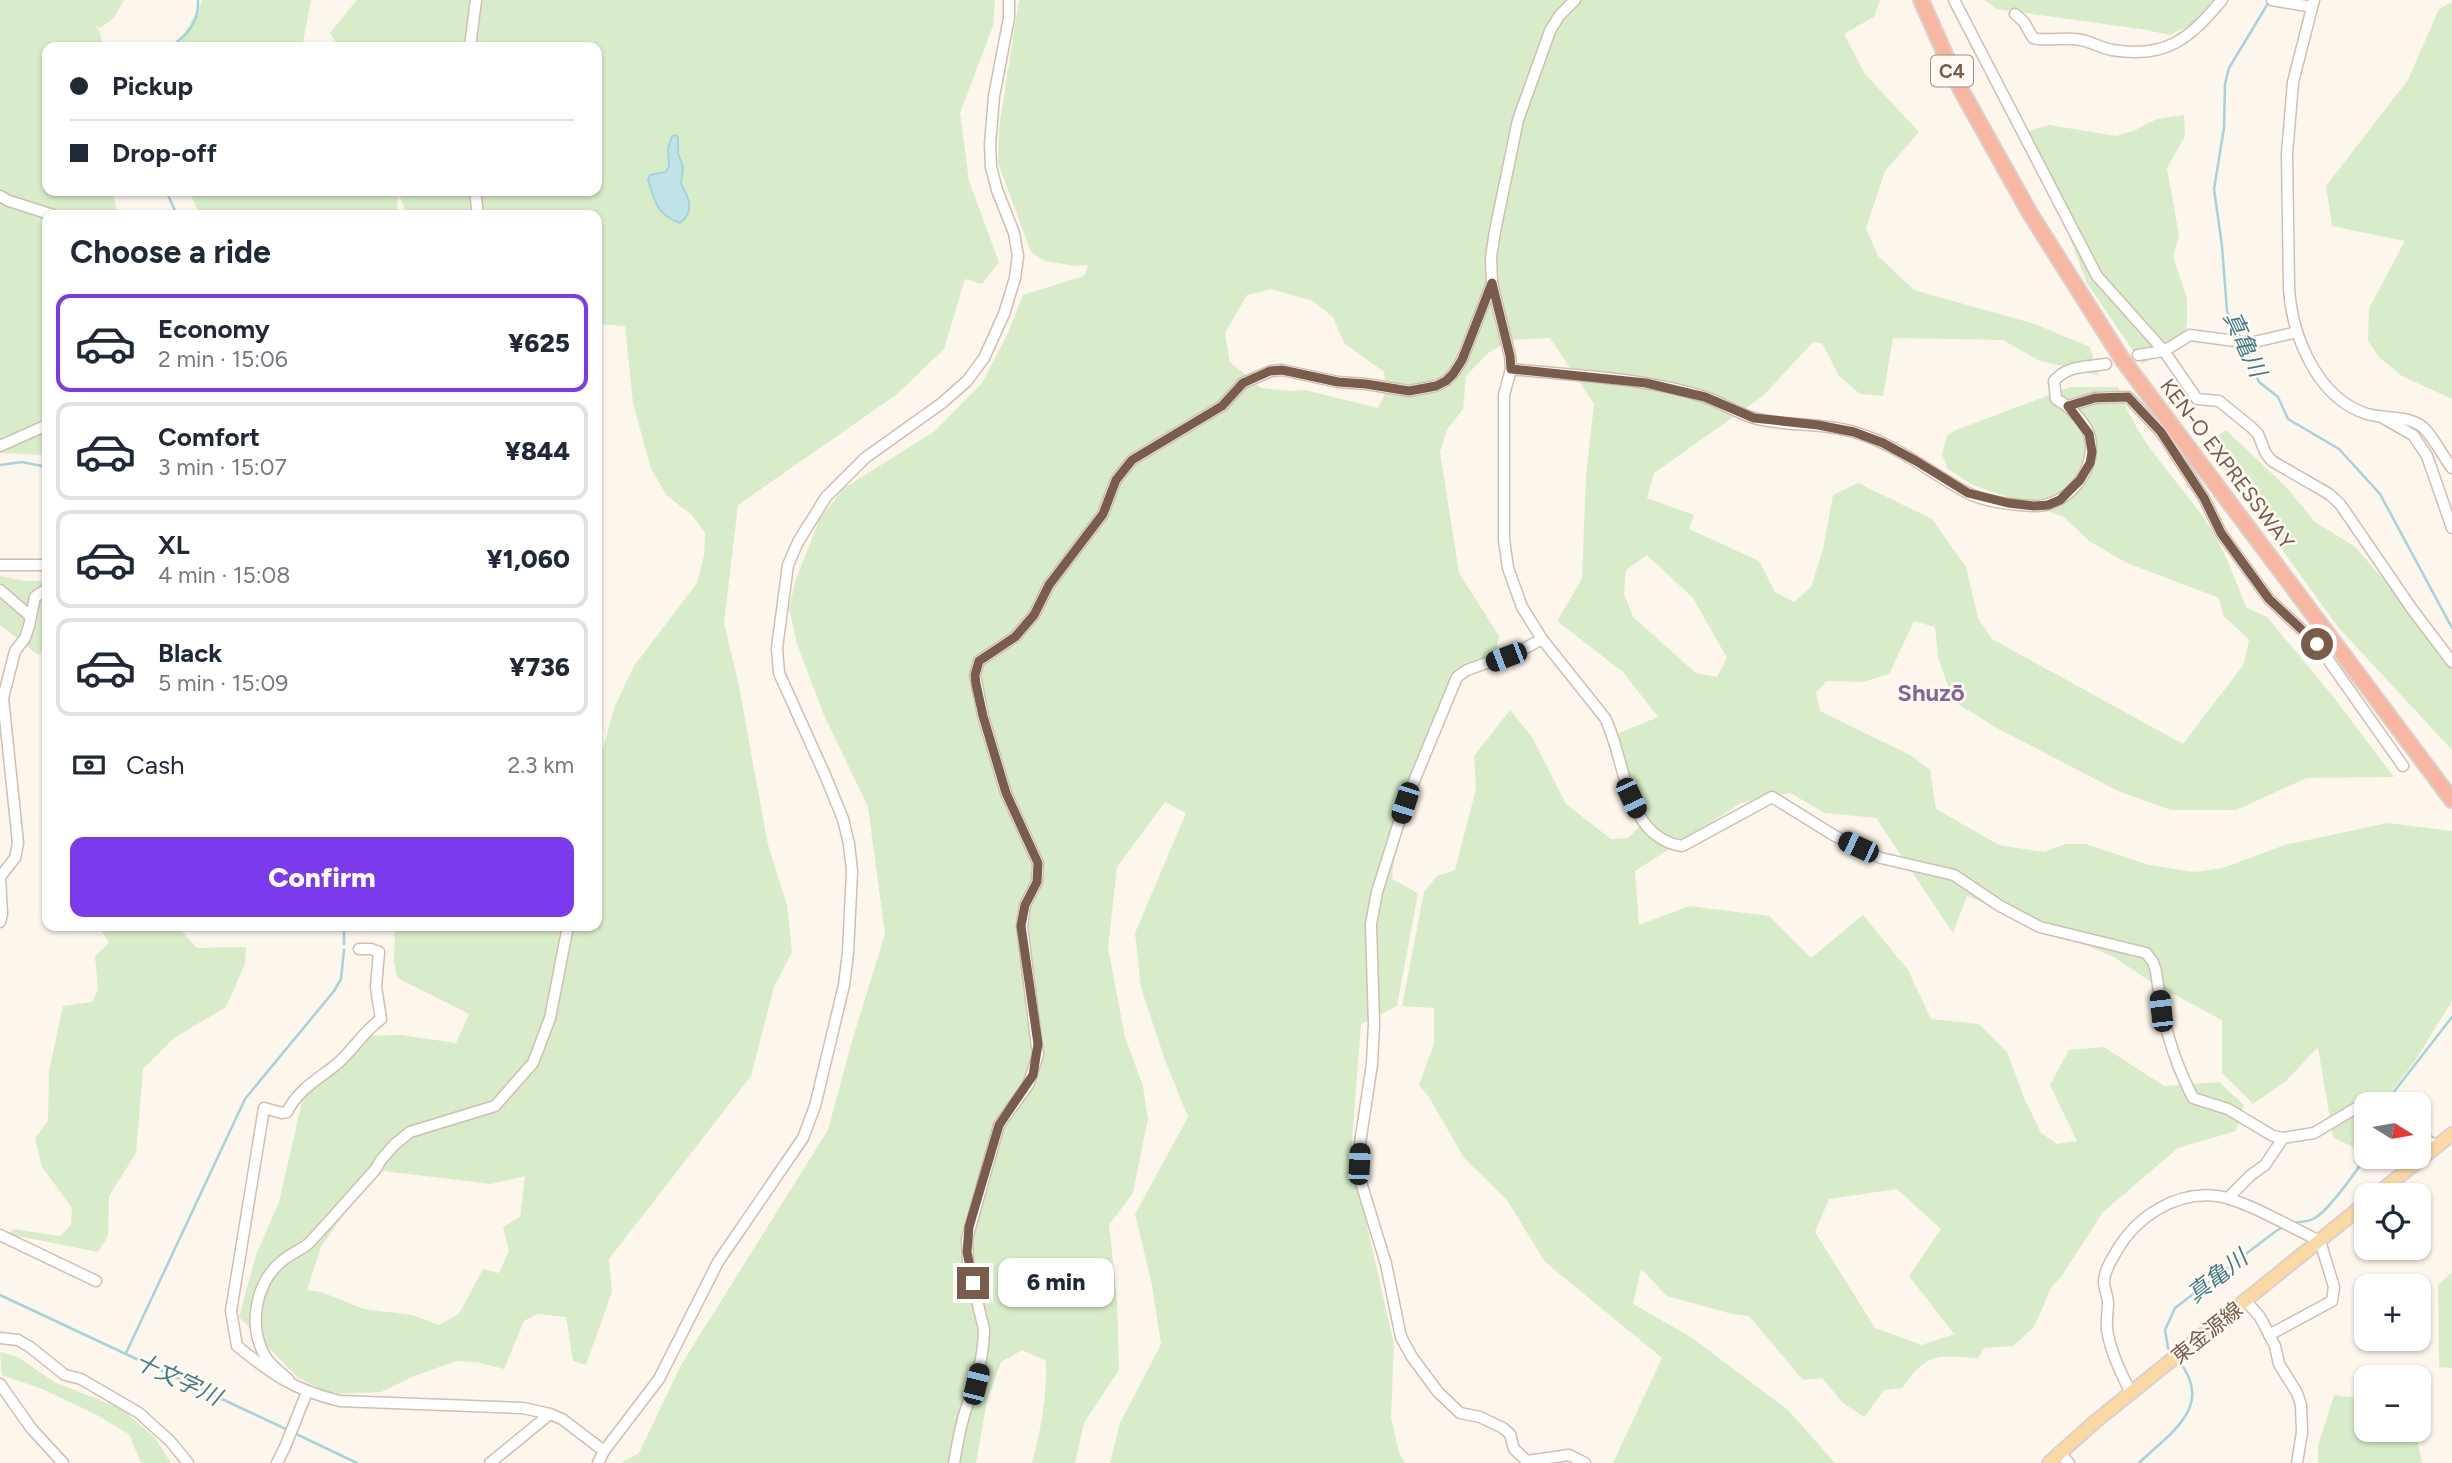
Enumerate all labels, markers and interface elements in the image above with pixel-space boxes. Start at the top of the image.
road number: C4 [1931,55,1973,86]
text: Pickup [112,70,193,102]
text: Drop-off [112,137,217,169]
text: Choose a ride [70,233,271,271]
water label: 真亀川 [2218,307,2274,384]
icon: car [74,312,137,375]
text: Economy [158,313,270,345]
text: ¥625 [508,327,570,359]
text: 2 min · 15:06 [158,345,288,373]
street label: KEN-O EXPRESSWAY [2155,374,2300,554]
icon: car [74,420,137,483]
text: Comfort [158,421,260,453]
text: ¥844 [505,435,570,467]
text: 3 min · 15:07 [158,453,287,481]
icon: car [74,528,137,591]
text: XL [158,529,190,561]
text: ¥1,060 [487,543,570,575]
text: 4 min · 15:08 [158,561,290,589]
route start [2301,628,2333,660]
icon: car [74,636,137,699]
text: Black [158,637,222,669]
car [1483,640,1530,674]
text: ¥736 [509,651,570,683]
text: 5 min · 15:09 [158,669,288,697]
district label: Shuzō [1897,678,1965,707]
icon: cash [70,746,108,784]
text: Cash [126,749,185,781]
text: 2.3 km [507,751,574,779]
car [1613,775,1650,821]
car [1389,780,1422,826]
car [1835,829,1882,865]
button: Confirm [70,837,574,917]
car [2149,989,2174,1033]
north arrow [2354,1092,2431,1169]
map controls [2354,1092,2431,1442]
car [1348,1142,1371,1186]
button: locate [2354,1183,2431,1260]
water label: 真亀川 [2181,1242,2255,1308]
callout: 6 min [998,1258,1113,1308]
route end [957,1267,989,1299]
text: 6 min [1027,1268,1085,1296]
button: + [2354,1274,2431,1351]
street label: 東金源線 [2166,1296,2247,1369]
water label: 十文字川 [130,1347,228,1412]
car [961,1361,992,1407]
button: − [2354,1365,2431,1442]

